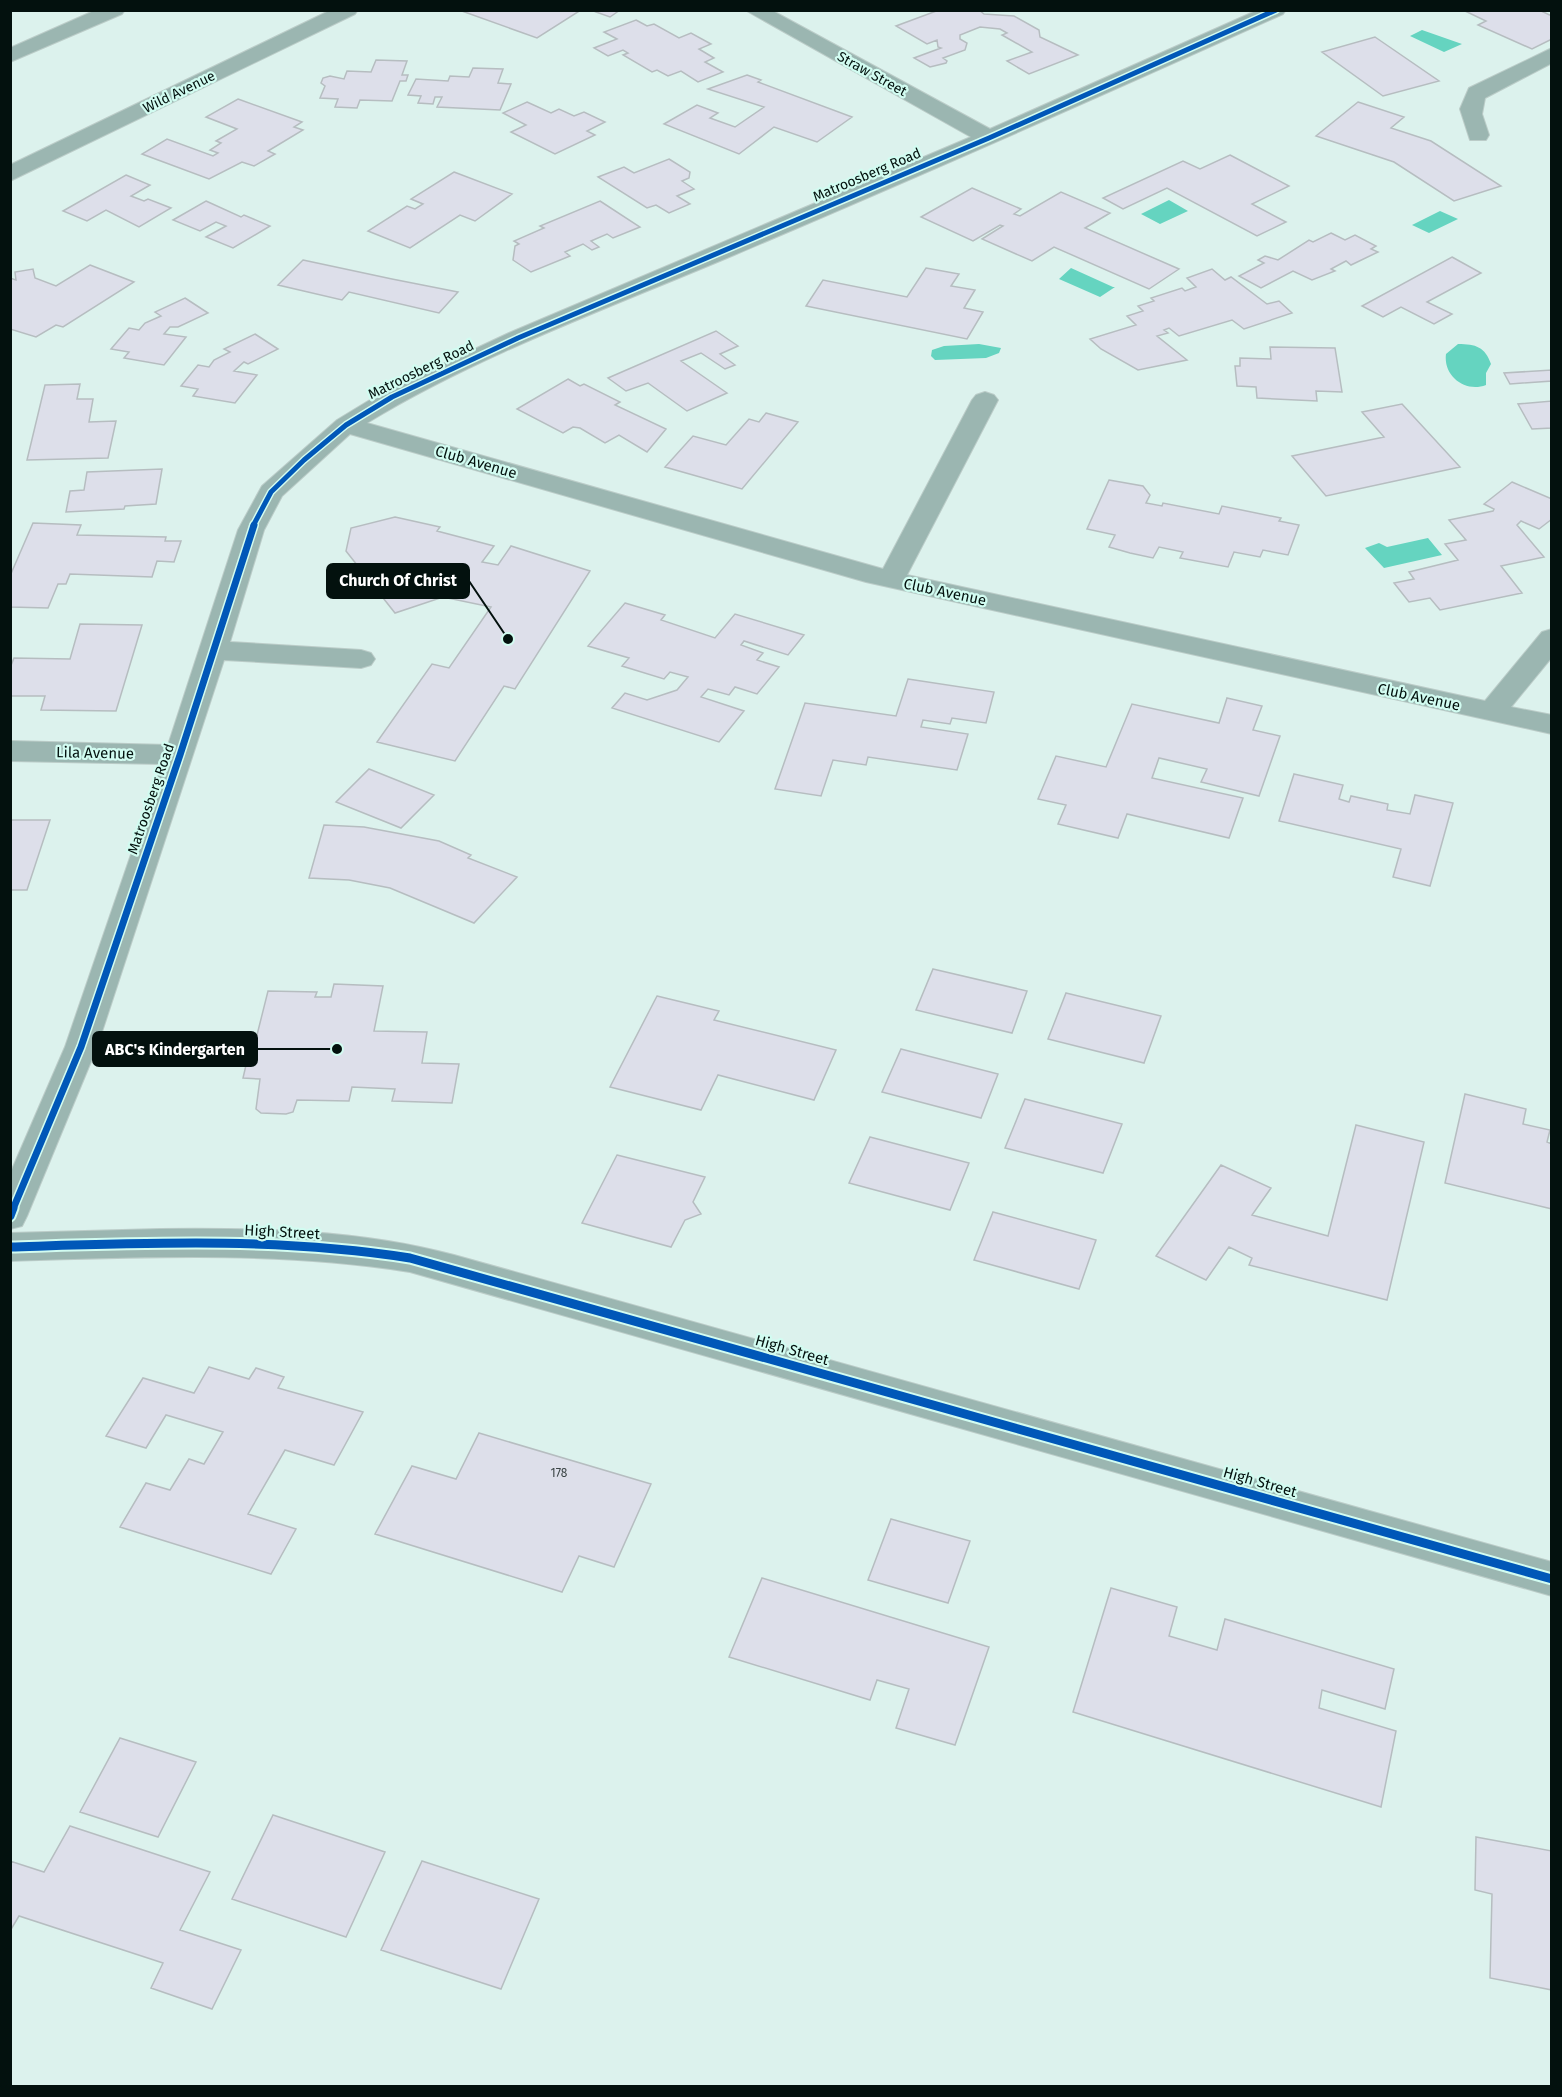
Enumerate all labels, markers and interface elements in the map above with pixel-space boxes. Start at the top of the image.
street label: Straw Street [834,48,911,101]
street label: Wild Avenue [140,67,218,117]
street label: Matroosberg Road [810,145,924,205]
street label: Matroosberg Road [365,337,477,403]
street label: Club Avenue [433,442,519,482]
callout: Church Of Christ [327,564,469,598]
text: Church Of Christ [339,571,458,590]
street label: Club Avenue [902,574,988,610]
street label: Club Avenue [1376,679,1462,715]
street label: Matroosberg Road [124,741,178,857]
street label: Lila Avenue [56,743,134,763]
callout: ABC's Kindergarten [93,1032,257,1066]
text: ABC's Kindergarten [104,1040,245,1059]
street label: High Street [244,1221,321,1243]
street label: High Street [753,1331,831,1369]
street label: High Street [1221,1463,1299,1501]
house number: 178 [551,1466,568,1480]

